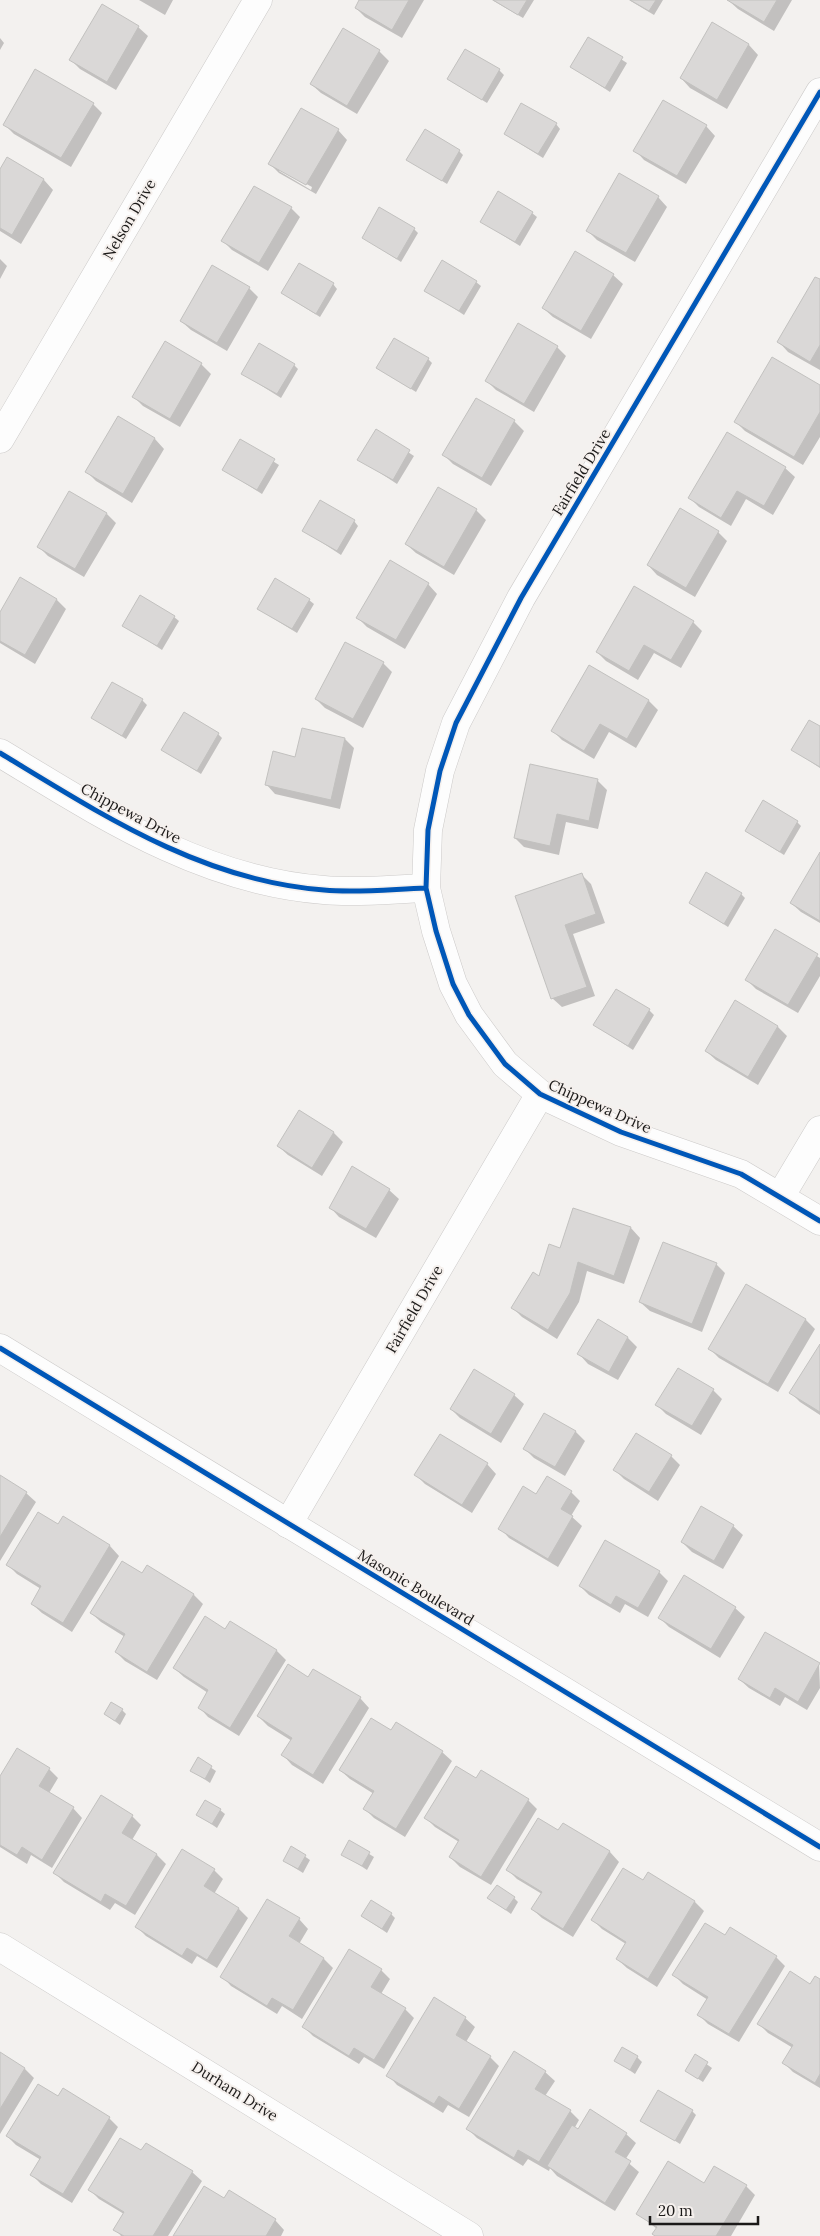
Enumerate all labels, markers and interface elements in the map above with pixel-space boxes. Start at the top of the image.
street label: Nelson Drive [98,175,160,263]
street label: Fairfield Drive [548,425,614,519]
street label: Chippewa Drive [78,779,184,847]
street label: Chippewa Drive [546,1075,654,1137]
street label: Fairfield Drive [381,1262,447,1356]
street label: Masonic Boulevard [354,1545,478,1629]
street label: Durham Drive [188,2057,282,2125]
scale bar [650,2194,758,2226]
text: 20 m [658,2201,693,2220]

